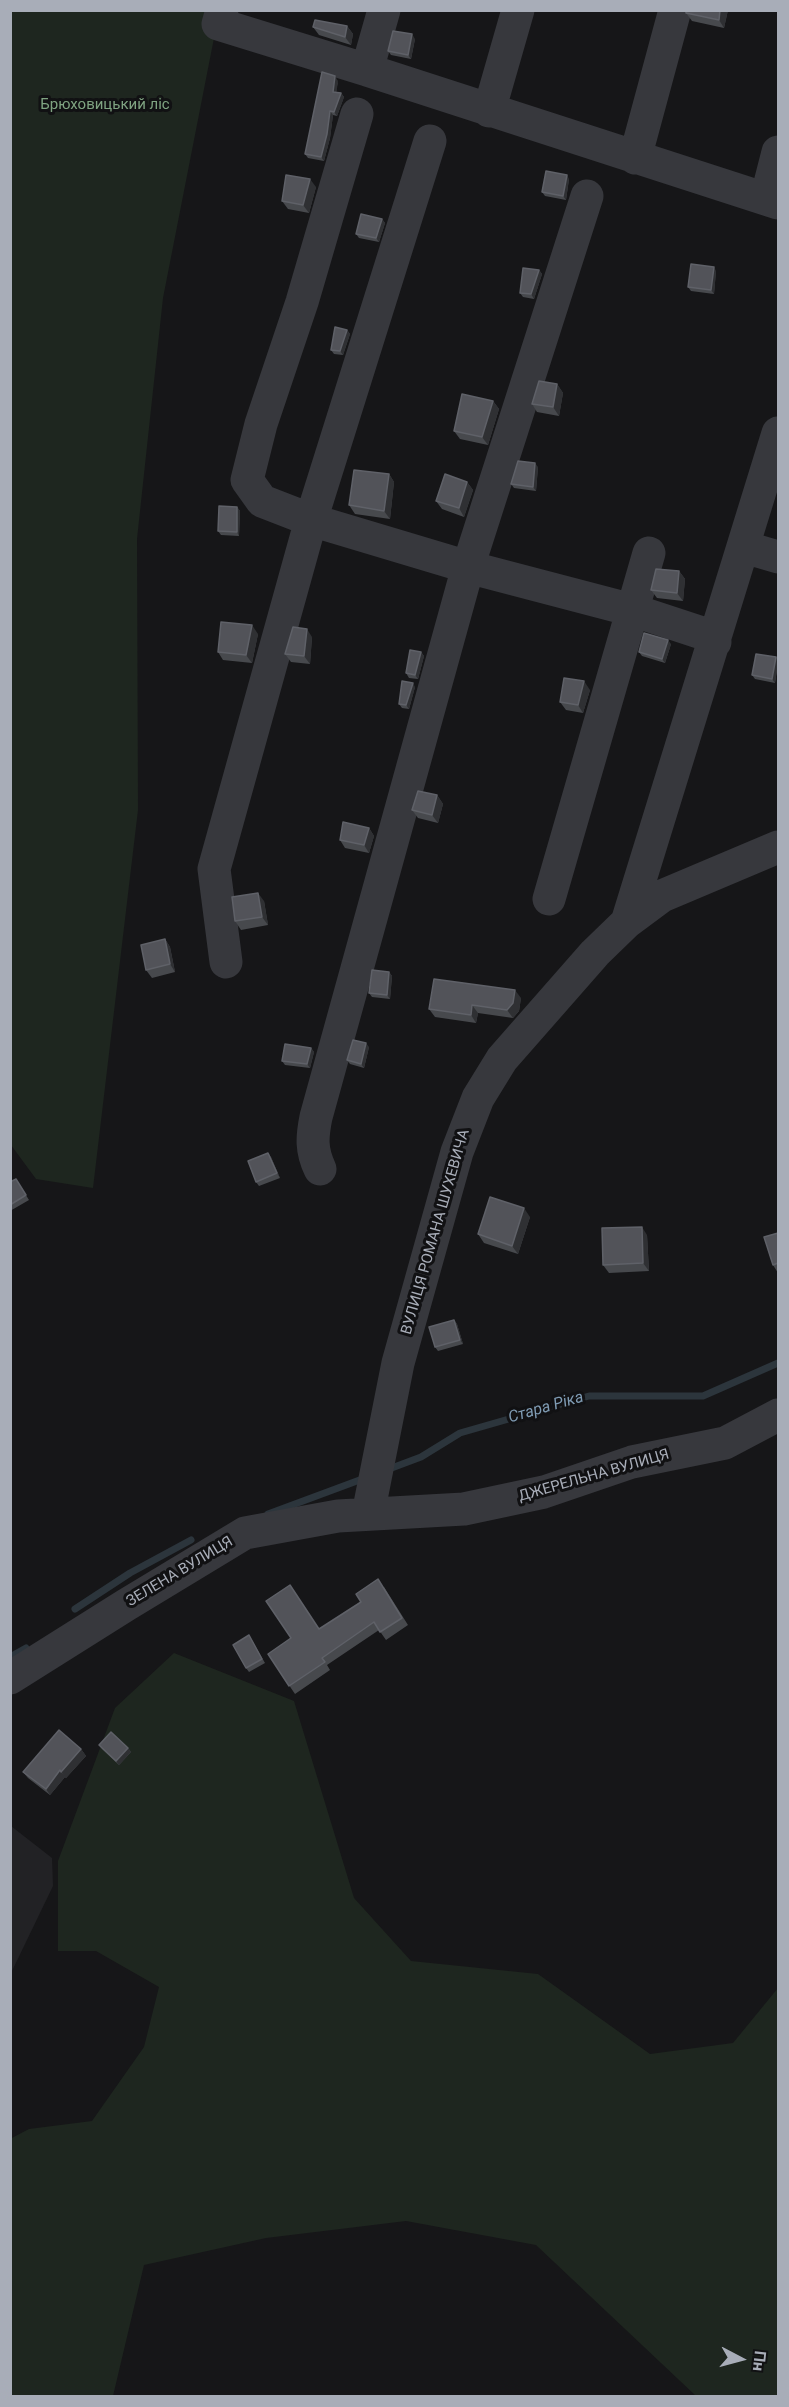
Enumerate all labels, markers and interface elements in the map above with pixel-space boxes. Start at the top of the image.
park label: Брюховицький ліс [40,96,170,114]
street label: ВУЛИЦЯ РОМАНА ШУХЕВИЧА [398,1127,474,1337]
water label: Стара Ріка [506,1388,586,1428]
street label: ДЖЕРЕЛЬНА ВУЛИЦЯ [517,1446,671,1506]
street label: ЗЕЛЕНА ВУЛИЦЯ [123,1533,237,1611]
north arrow [711,2329,771,2389]
text: Пн [749,2350,770,2372]

